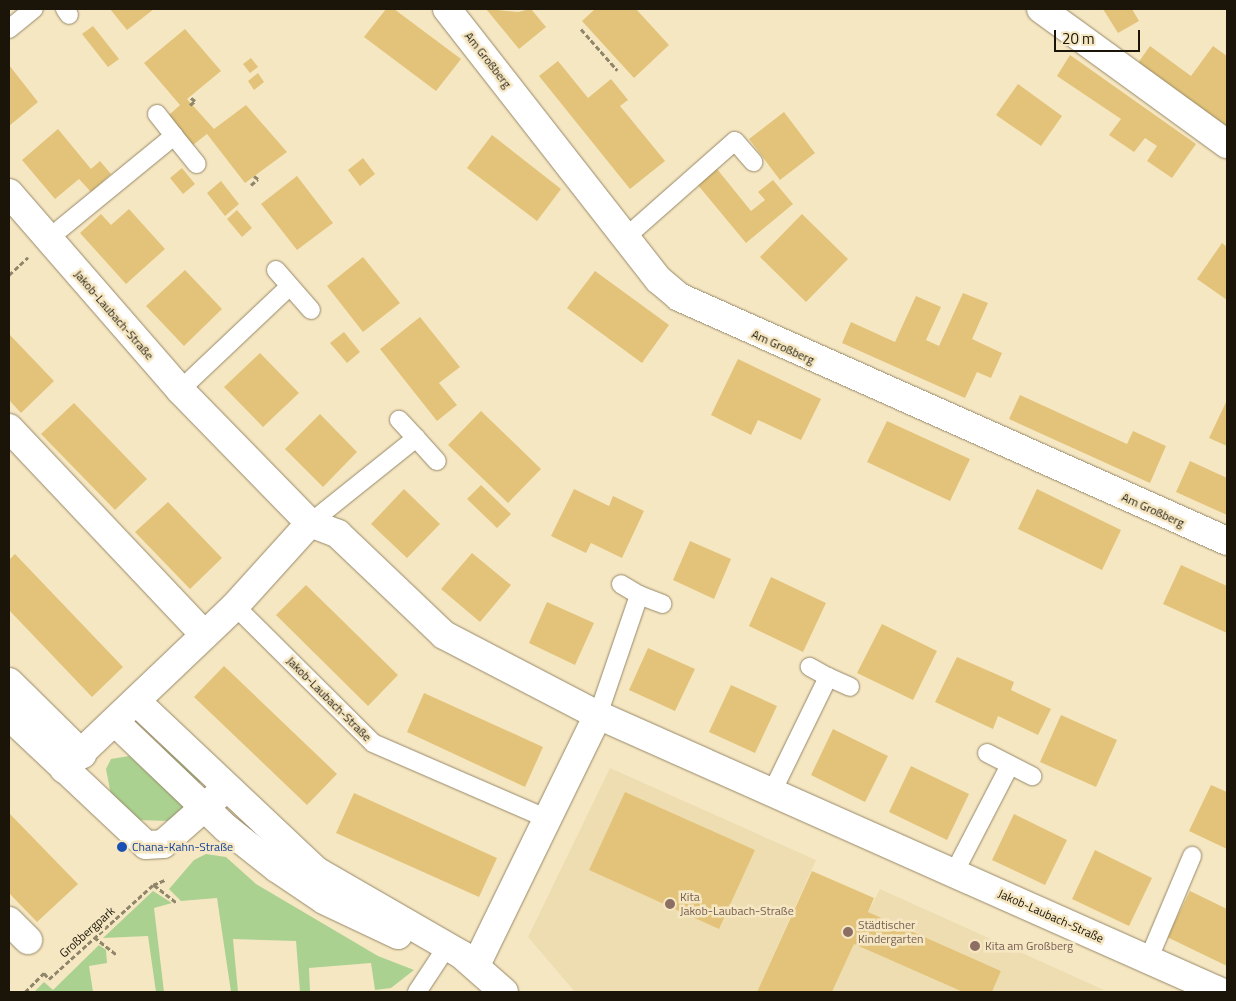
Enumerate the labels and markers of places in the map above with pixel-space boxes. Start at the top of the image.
place label: Chana-Kahn-Straße [132,840,233,854]
marker: Chana-Kahn-Straße [116,841,128,853]
place label: Kita Jakob-Laubach-Straße [680,890,794,918]
marker: Kita Jakob-Laubach-Straße [664,898,676,910]
place label: Städtischer Kindergarten [858,918,923,946]
marker: Städtischer Kindergarten [842,926,854,938]
place label: Kita am Großberg [985,939,1073,953]
marker: Kita am Großberg [969,940,981,952]

